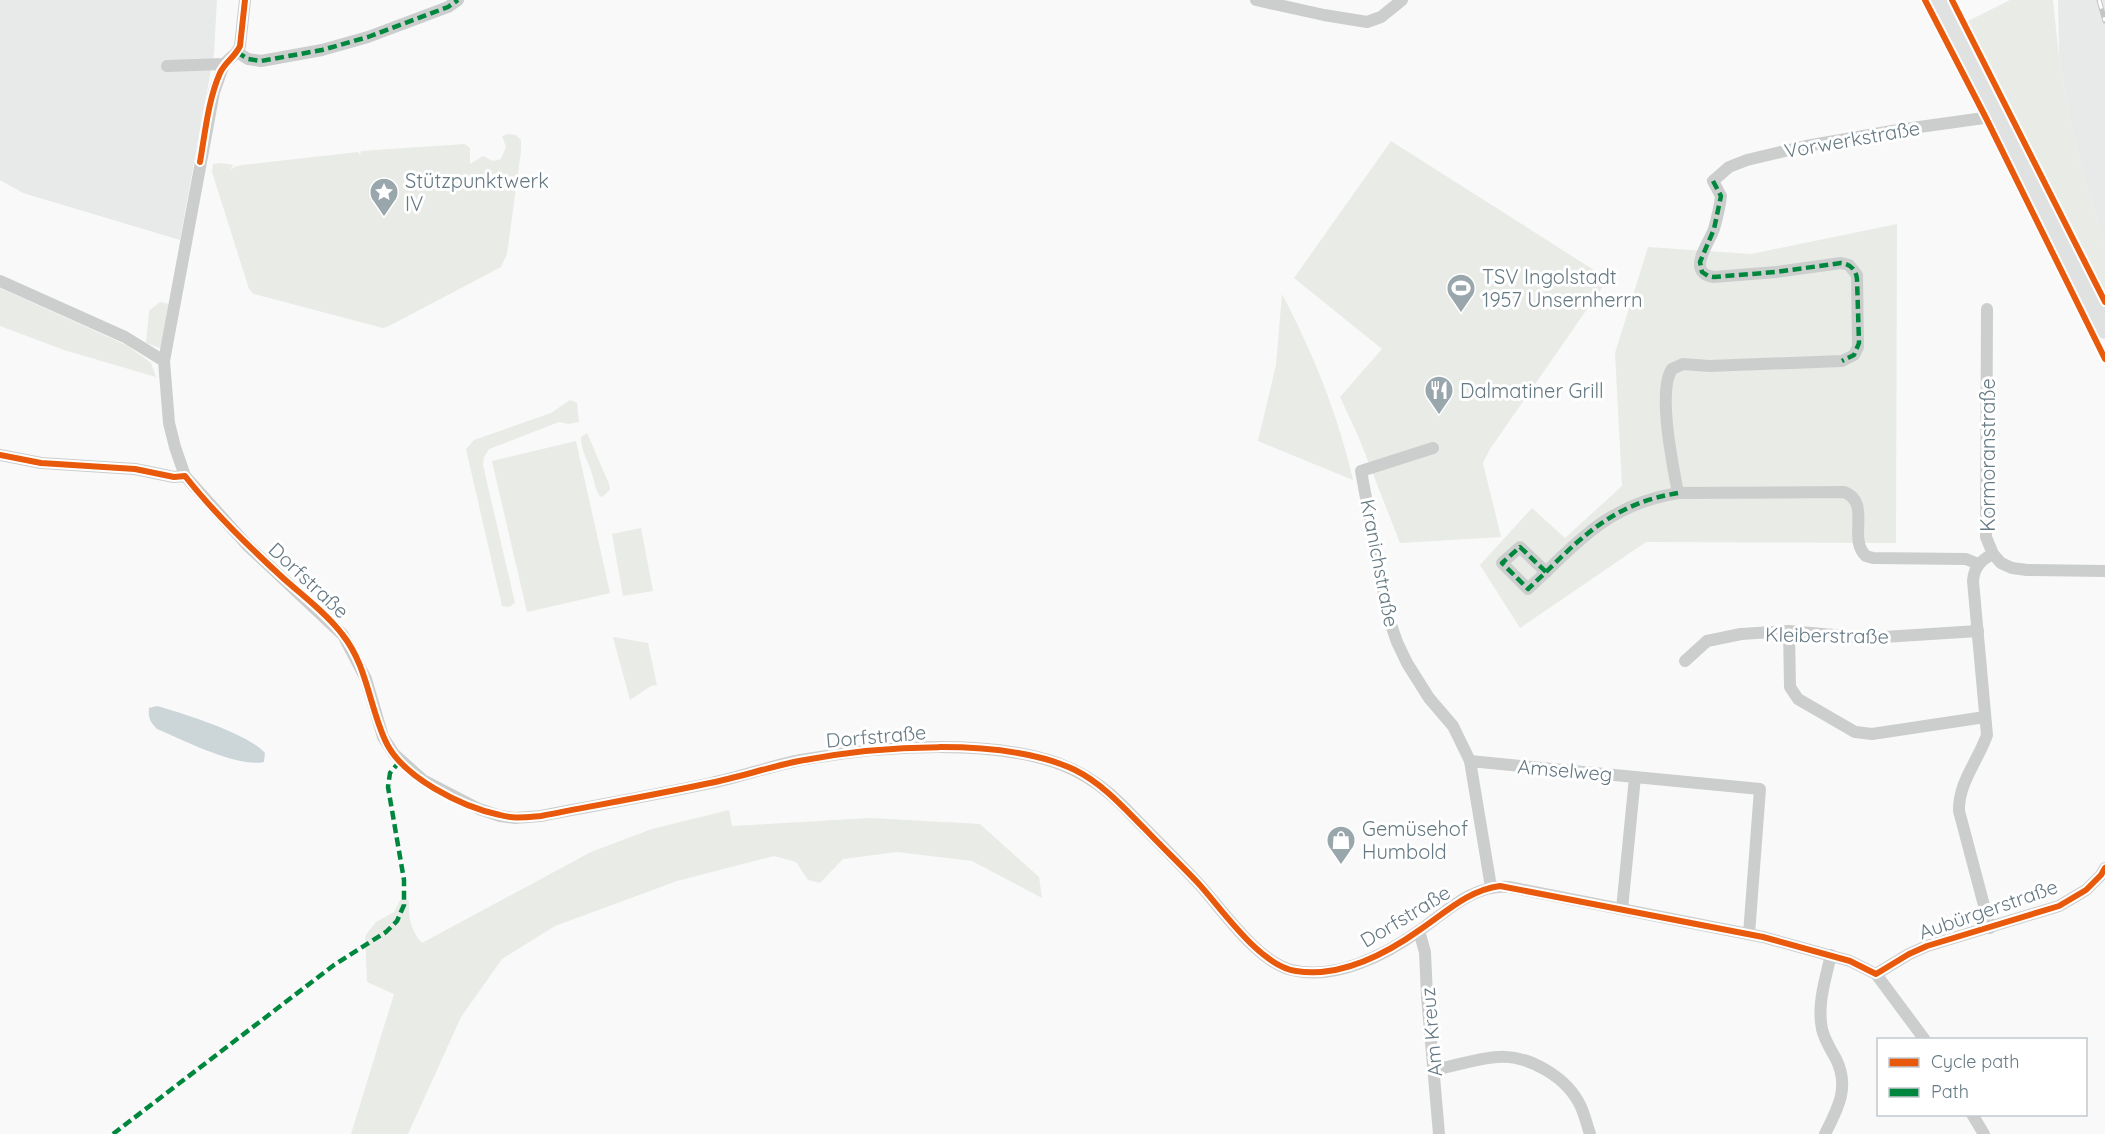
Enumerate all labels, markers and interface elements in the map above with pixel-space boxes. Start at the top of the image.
street label: Vorwerkstraße [1782,115,1922,163]
place label: Stützpunktwerk IV [405,168,549,216]
place icon: Stützpunktwerk IV [368,176,400,218]
place label: TSV Ingolstadt 1957 Unsernherrn [1482,264,1643,312]
sports icon: TSV Ingolstadt 1957 Unsernherrn [1445,272,1477,314]
restaurant icon: Dalmatiner Grill [1423,374,1455,416]
place label: Dalmatiner Grill [1460,378,1604,403]
street label: Kormoranstraße [1975,378,2000,532]
street label: Kranichstraße [1355,497,1405,629]
street label: Dorfstraße [264,537,354,623]
street label: Kleiberstraße [1765,621,1889,649]
street label: Dorfstraße [825,719,927,753]
street label: Amselweg [1517,753,1613,787]
place label: Gemüsehof Humbold [1362,816,1468,864]
shop icon: Gemüsehof Humbold [1325,824,1357,866]
street label: Aubürgerstraße [1915,874,2061,944]
street label: Dorfstraße [1355,879,1455,953]
street label: Am Kreuz [1415,986,1447,1078]
legend [1877,1038,2087,1116]
text: Cycle path [1931,1050,2019,1073]
text: Path [1931,1080,1969,1103]

